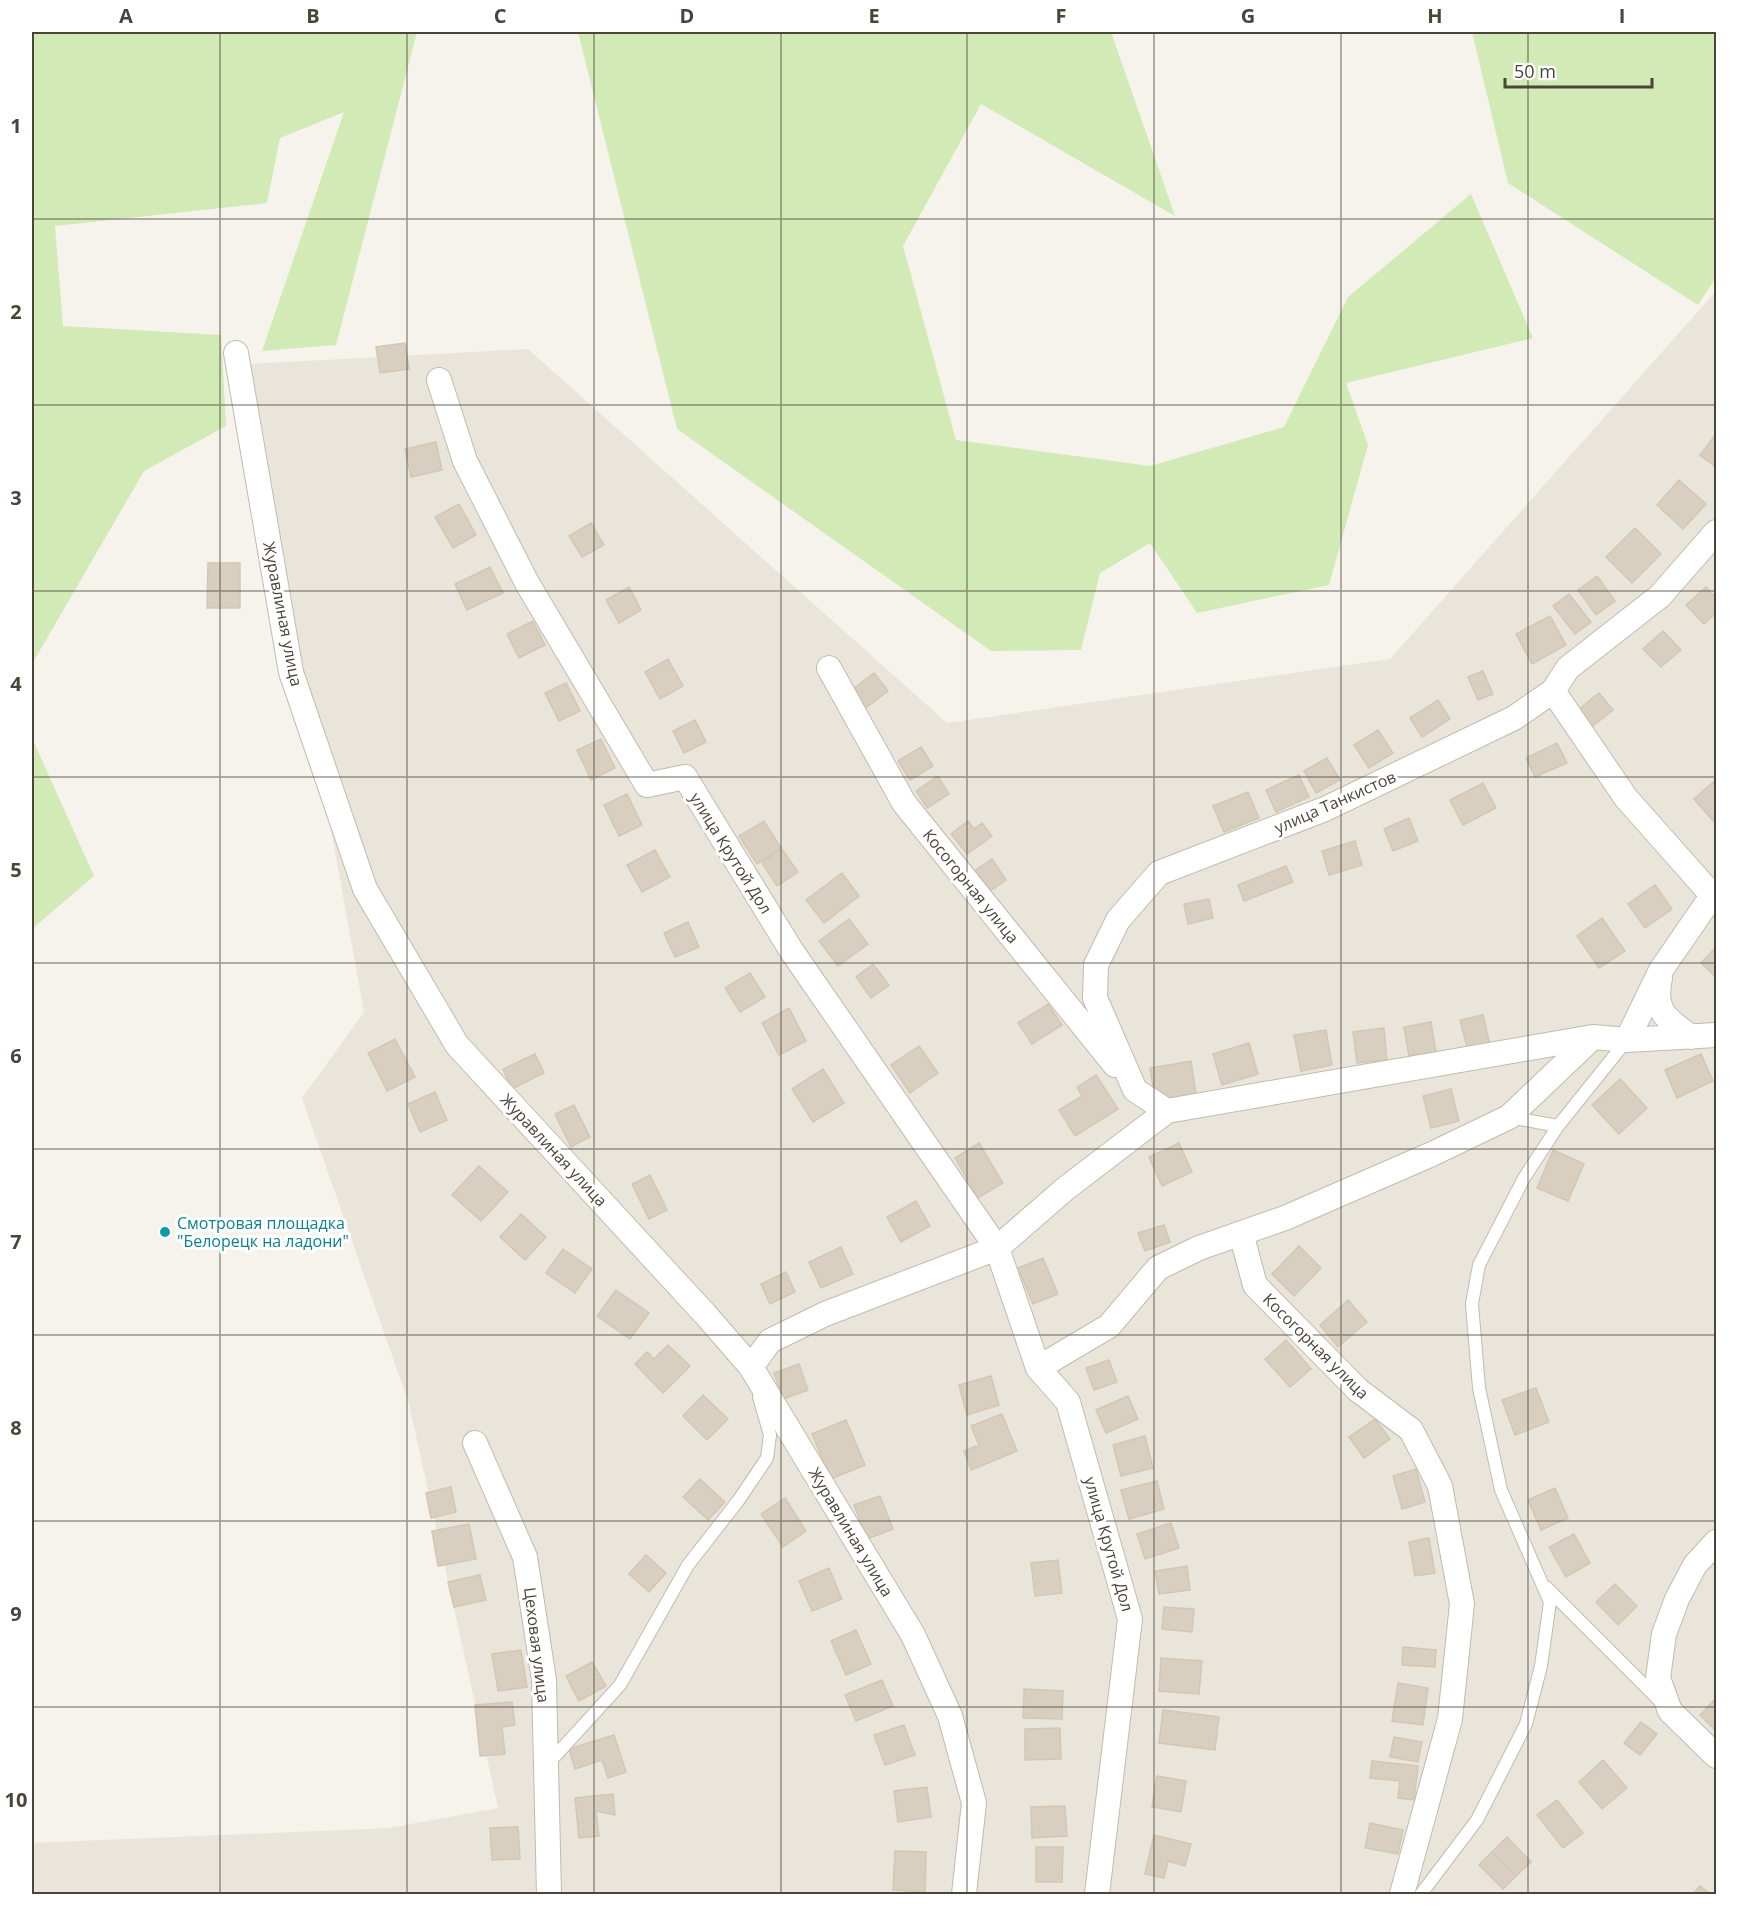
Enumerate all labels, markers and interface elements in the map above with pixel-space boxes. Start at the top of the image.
text: A [119,2,133,29]
text: B [306,2,320,29]
text: C [494,2,507,29]
text: D [680,2,694,29]
text: E [868,2,880,29]
text: F [1056,2,1066,29]
text: G [1241,2,1255,29]
text: H [1427,2,1443,29]
text: I [1619,2,1625,29]
scale bar [1505,51,1652,89]
text: 50 m [1514,59,1556,83]
text: 1 [10,112,22,139]
text: 2 [10,298,22,325]
text: 3 [10,484,22,511]
street label: Журавлиная улица [258,540,308,688]
text: 4 [10,670,22,697]
street label: улица Танкистов [1271,765,1399,839]
street label: улица Крутой Дол [685,788,777,918]
street label: Косогорная улица [918,824,1024,948]
text: 5 [10,856,22,883]
text: 6 [10,1042,22,1069]
street label: Журавлиная улица [496,1089,612,1211]
place label: Смотровая площадка "Белорецк на ладони" [177,1212,349,1252]
marker: Смотровая площадка "Белорецк на ладони" [158,1225,172,1239]
text: 7 [10,1228,22,1255]
street label: Косогорная улица [1258,1288,1374,1404]
text: 8 [10,1414,22,1441]
street label: Журавлиная улица [804,1463,898,1601]
street label: улица Крутой Дол [1079,1474,1139,1614]
street label: Цеховая улица [519,1586,555,1704]
text: 9 [10,1600,22,1627]
text: 10 [5,1786,27,1813]

